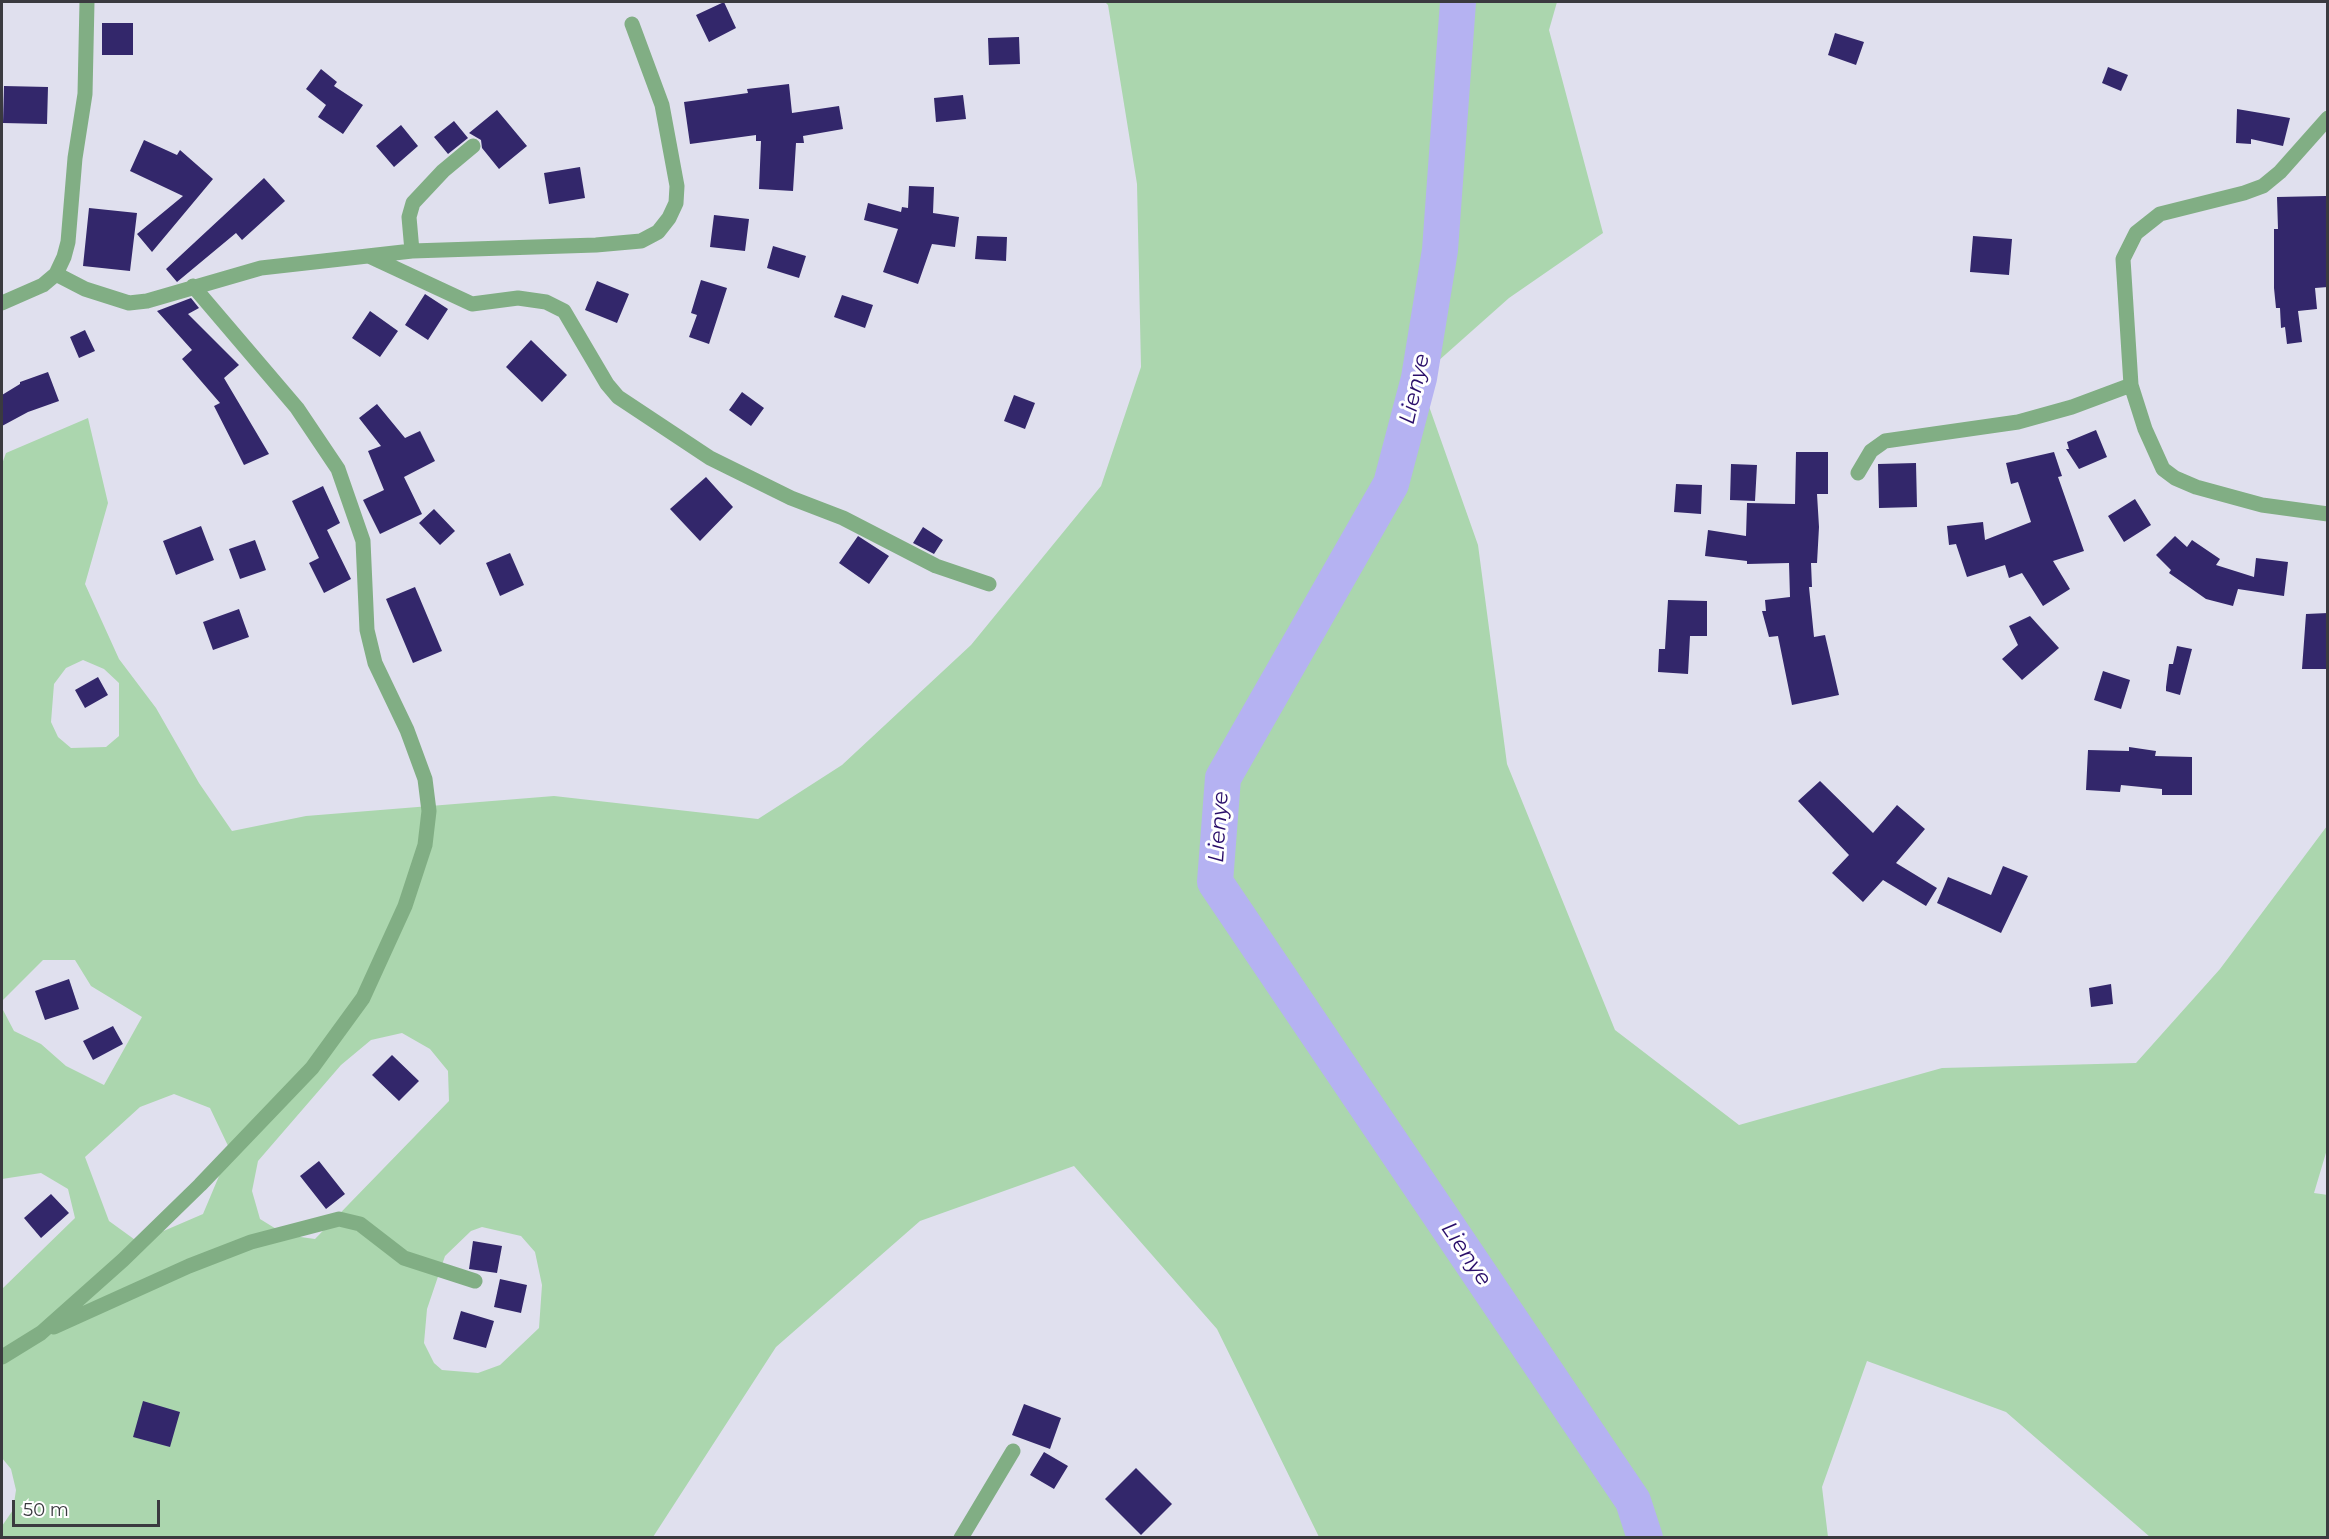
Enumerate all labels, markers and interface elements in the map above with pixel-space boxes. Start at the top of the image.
water label: Lienye [1394,351,1436,427]
water label: Lienye [1203,790,1235,864]
water label: Lienye [1435,1217,1497,1291]
scale bar [15,1488,164,1526]
text: 50 m [23,1499,69,1521]

